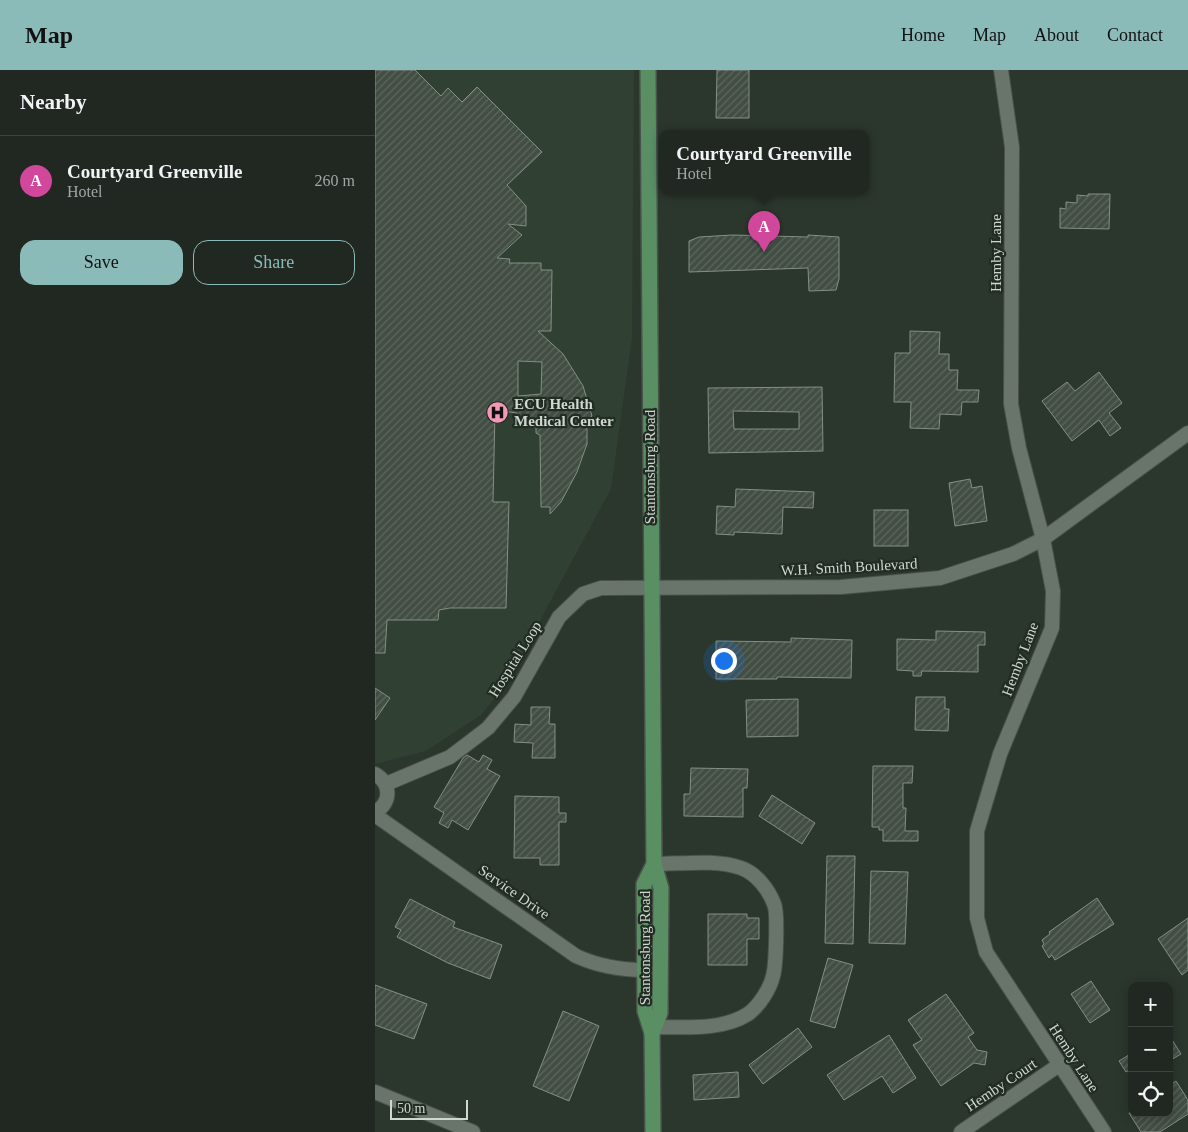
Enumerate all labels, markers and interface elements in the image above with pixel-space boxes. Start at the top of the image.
text: Map [25,22,73,48]
text: Home [901,25,945,45]
text: Map [973,25,1006,45]
text: About [1034,25,1079,45]
text: Contact [1107,25,1163,45]
text: Nearby [20,90,87,114]
popup [659,130,869,195]
text: Courtyard Greenville [676,143,852,164]
text: Courtyard Greenville [67,161,242,182]
text: Hotel [676,165,712,182]
text: A [30,172,42,189]
text: 260 m [315,172,355,189]
text: Hotel [67,183,103,200]
pin: A [748,211,780,252]
street label: Hemby Lane [988,214,1004,292]
button: Save [20,240,183,285]
button: Share [193,240,355,285]
place label: ECU Health Medical Center [514,396,614,429]
hospital icon: ECU Health Medical Center [486,401,510,425]
street label: Stantonsburg Road [642,409,658,524]
street label: W.H. Smith Boulevard [780,555,918,579]
street label: Hospital Loop [485,618,545,700]
street label: Hemby Lane [999,619,1042,698]
your location [711,648,737,674]
street label: Service Drive [475,862,553,923]
street label: Stantonsburg Road [637,890,653,1005]
map controls [1128,982,1173,1117]
button: + [1128,982,1173,1027]
street label: Hemby Lane [1046,1021,1102,1095]
button: − [1128,1027,1173,1072]
street label: Hemby Court [963,1055,1040,1115]
button: locate [1128,1072,1173,1117]
scale bar [390,1097,467,1120]
text: 50 m [397,1101,425,1116]

